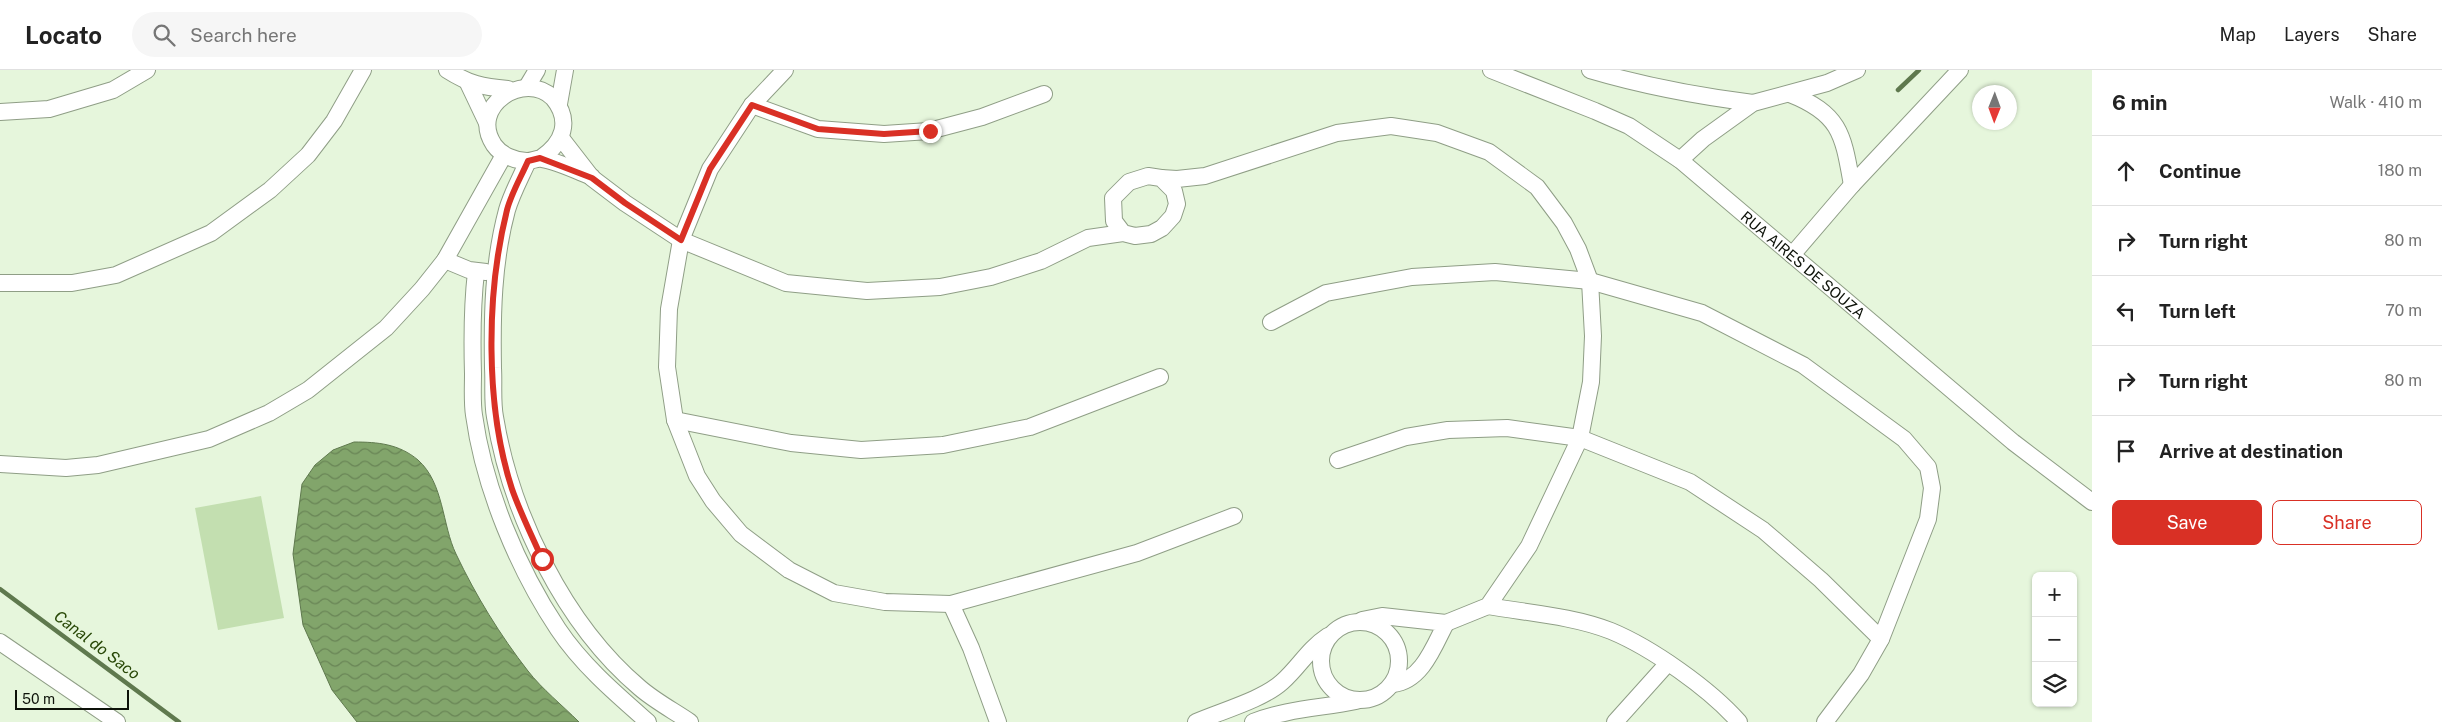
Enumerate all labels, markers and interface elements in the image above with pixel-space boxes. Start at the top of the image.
search box [132,12,482,57]
text: Locato [25,21,102,49]
icon: search [150,21,178,49]
text: Search here [190,24,297,46]
text: Map [2220,24,2256,45]
text: Layers [2284,24,2340,45]
text: Share [2368,24,2417,45]
north arrow [1972,85,2017,130]
text: 6 min [2112,90,2168,115]
text: Walk · 410 m [2329,93,2422,112]
route end [919,120,942,143]
icon: ahead [2112,157,2140,185]
text: Continue [2159,160,2241,182]
text: 180 m [2378,161,2422,180]
street label: RUA AIRES DE SOUZA [1738,207,1869,322]
icon: right [2112,227,2140,255]
text: Turn right [2159,230,2248,252]
text: 80 m [2384,231,2422,250]
icon: left [2112,297,2140,325]
text: Turn left [2159,300,2236,322]
text: 70 m [2385,301,2422,320]
icon: right [2112,367,2140,395]
text: Turn right [2159,370,2248,392]
text: 80 m [2384,371,2422,390]
icon: arrive [2112,437,2140,465]
text: Arrive at destination [2159,440,2343,462]
button: Save [2112,500,2262,545]
button: Share [2272,500,2422,545]
route start [531,548,554,571]
map controls [2032,572,2077,707]
button: + [2032,572,2077,617]
water label: Canal do Saco [50,607,144,684]
button: − [2032,617,2077,662]
button: layers [2032,662,2077,707]
scale bar [15,687,129,710]
text: 50 m [22,691,55,707]

